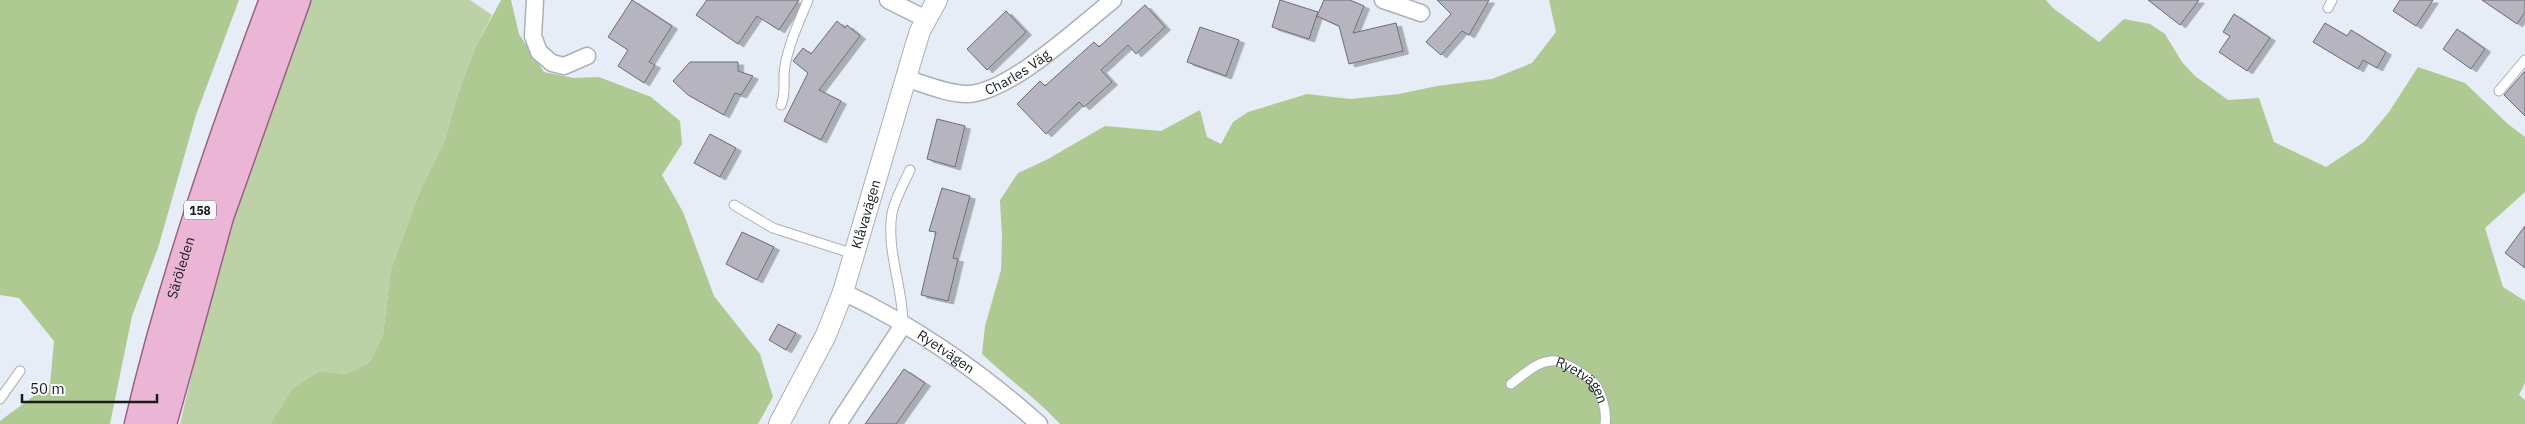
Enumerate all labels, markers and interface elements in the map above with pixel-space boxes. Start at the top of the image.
street label: Charles Väg [982,45,1054,99]
street label: Klåvavägen [847,177,885,251]
road number: 158 [184,200,216,220]
street label: Säröleden [163,235,199,301]
street label: Ryetvägen [914,326,978,378]
street label: Ryetvägen [1553,353,1612,406]
scale bar [22,372,158,404]
text: 50 m [30,379,65,398]

